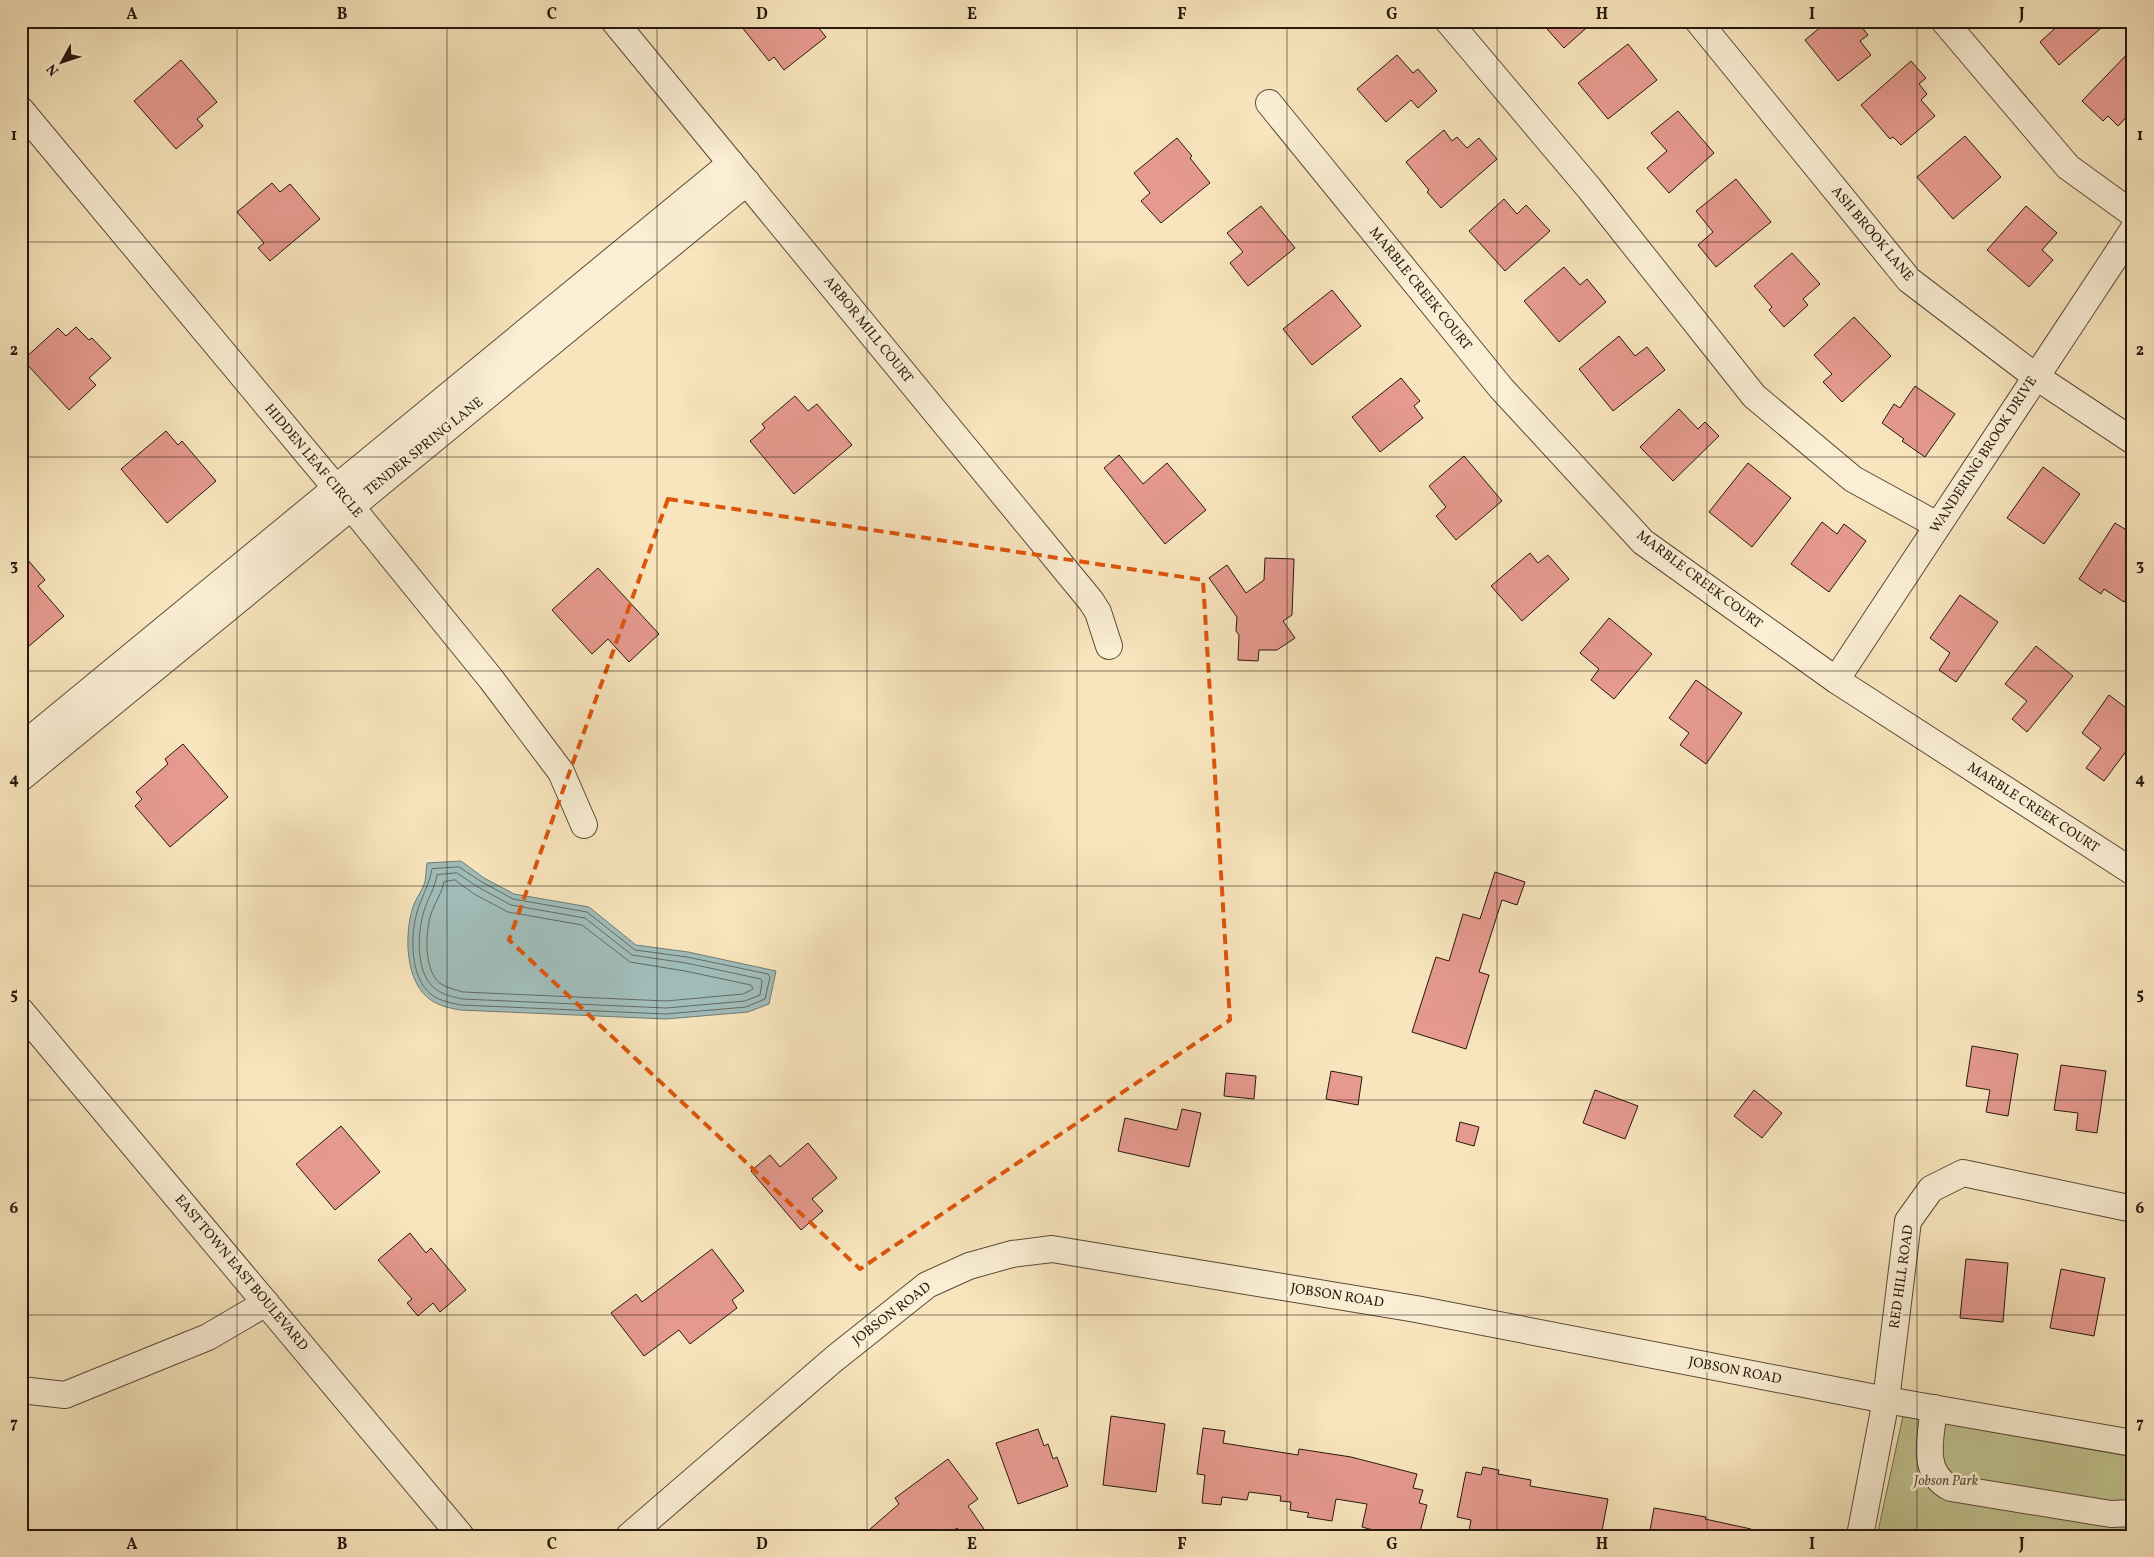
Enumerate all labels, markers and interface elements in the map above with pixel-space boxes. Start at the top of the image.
text: A [126,4,138,26]
text: B [337,4,348,26]
text: C [547,4,557,26]
text: D [756,4,768,26]
text: E [967,4,977,26]
text: F [1177,4,1187,26]
text: G [1386,4,1398,26]
text: H [1596,4,1608,26]
text: I [1809,4,1815,26]
text: J [2018,4,2025,26]
north arrow [38,38,88,88]
text: N [43,59,64,79]
text: 1 [11,125,17,147]
text: 1 [2137,125,2143,147]
street label: ASH BROOK LANE [1827,183,1917,285]
street label: MARBLE CREEK COURT [1364,223,1476,355]
street label: ARBOR MILL COURT [819,273,917,387]
text: 2 [10,340,18,362]
text: 2 [2136,340,2144,362]
street label: WANDERING BROOK DRIVE [1926,373,2042,537]
street label: TENDER SPRING LANE [361,393,487,501]
street label: HIDDEN LEAF CIRCLE [260,400,366,522]
street label: MARBLE CREEK COURT [1632,526,1766,634]
text: 3 [10,555,18,577]
text: 3 [2136,555,2144,577]
street label: MARBLE CREEK COURT [1963,758,2103,858]
text: 4 [9,769,19,791]
text: 4 [2135,769,2145,791]
text: 5 [10,984,18,1006]
text: 5 [2136,984,2144,1006]
street label: EAST TOWN EAST BOULEVARD [170,1191,312,1355]
text: 6 [10,1198,19,1220]
text: 6 [2136,1198,2145,1220]
street label: RED HILL ROAD [1885,1224,1919,1330]
street label: JOBSON ROAD [849,1278,935,1350]
street label: JOBSON ROAD [1289,1279,1385,1313]
street label: JOBSON ROAD [1687,1353,1783,1389]
text: 7 [10,1413,18,1435]
text: 7 [2136,1413,2144,1435]
park label: Jobson Park [1912,1472,1979,1491]
text: A [126,1534,138,1556]
text: B [337,1534,348,1556]
text: C [547,1534,557,1556]
text: D [756,1534,768,1556]
text: E [967,1534,977,1556]
text: F [1177,1534,1187,1556]
text: G [1386,1534,1398,1556]
text: H [1596,1534,1608,1556]
text: I [1809,1534,1815,1556]
text: J [2018,1534,2025,1556]

